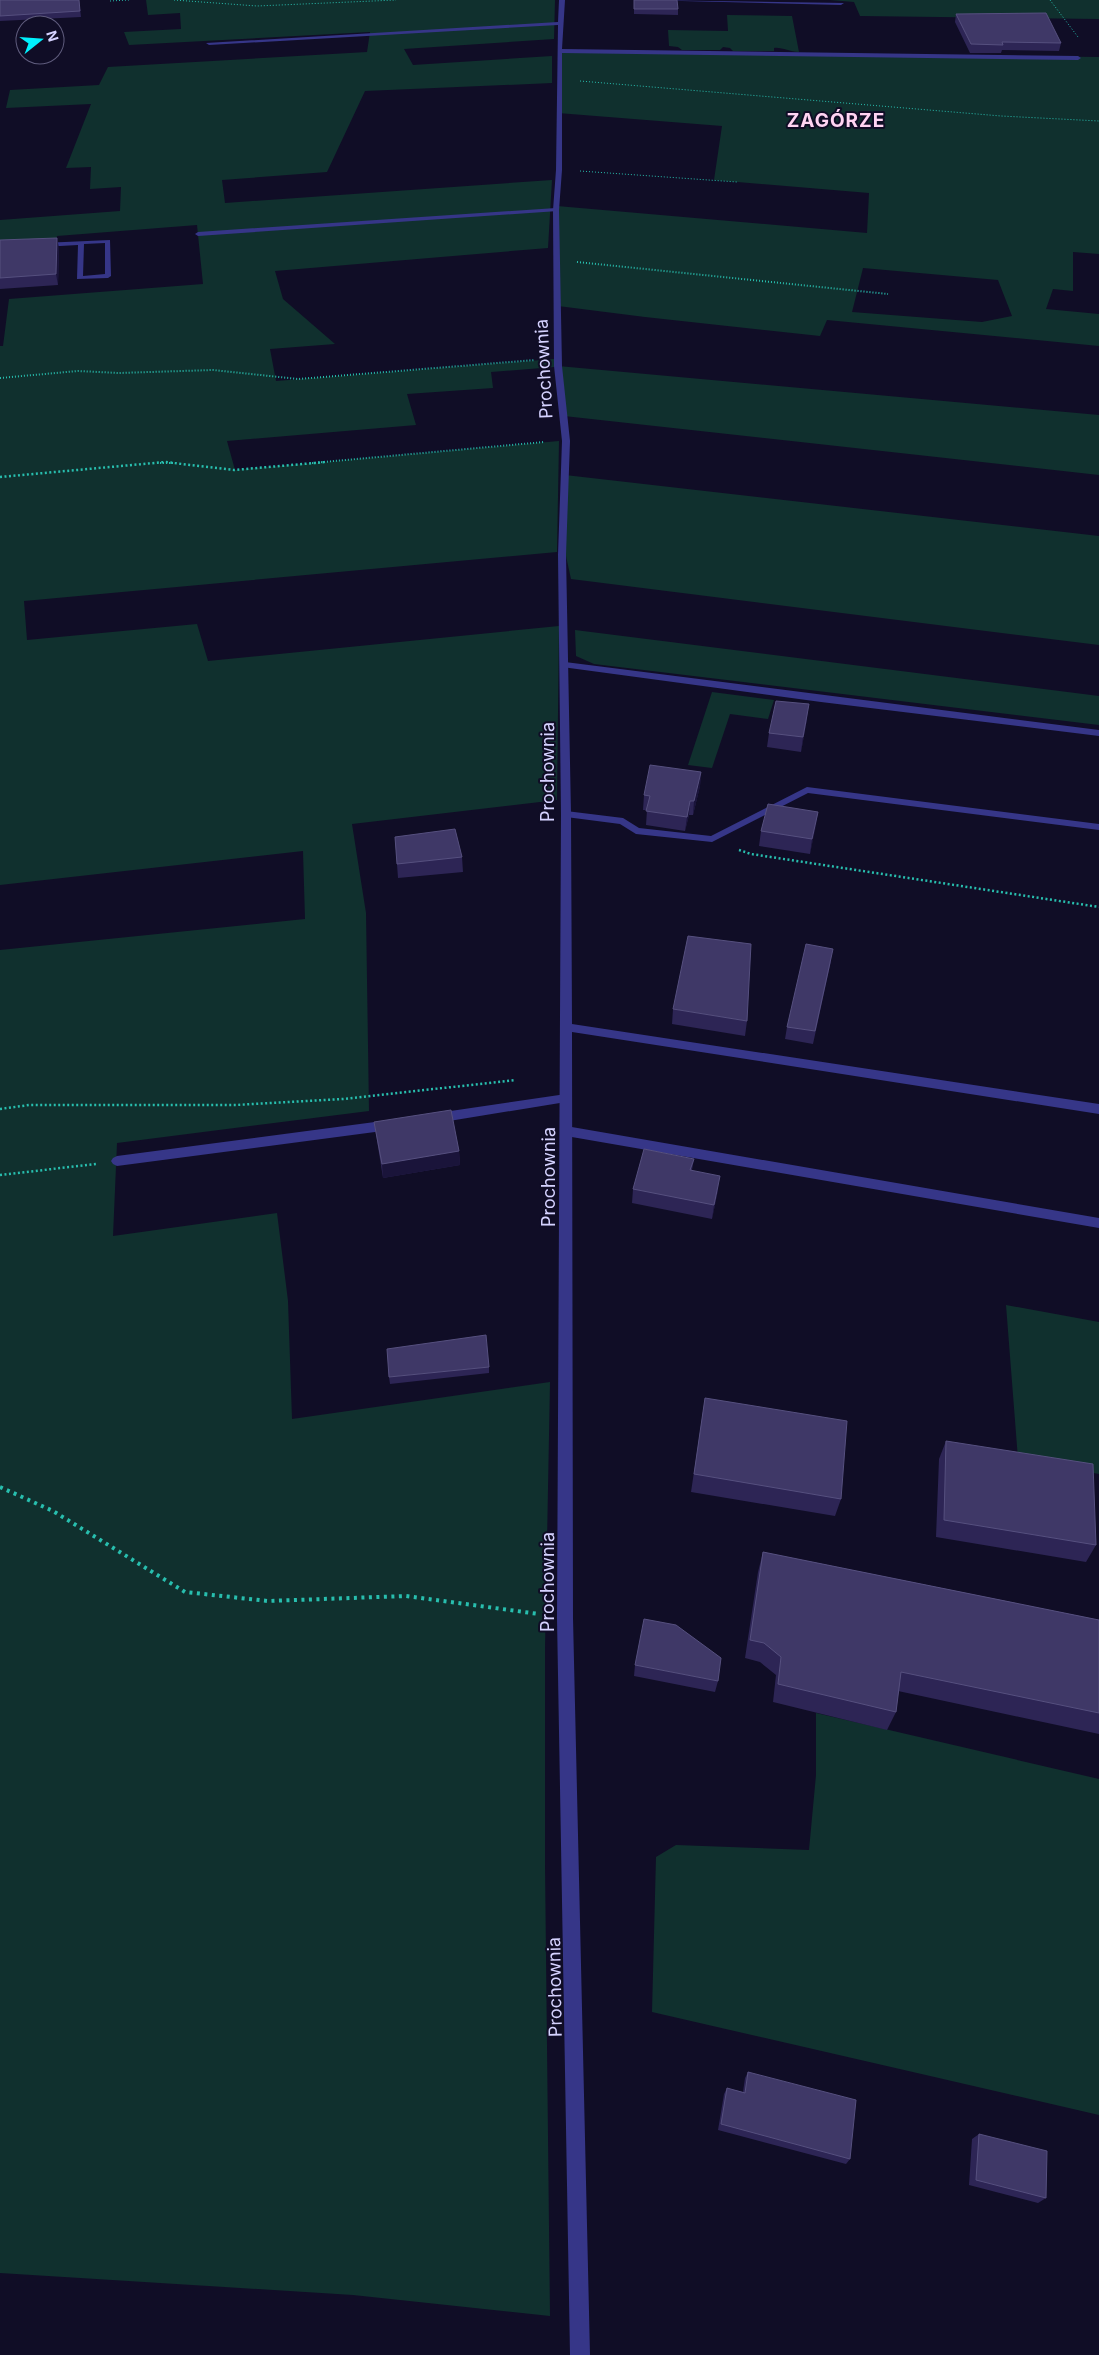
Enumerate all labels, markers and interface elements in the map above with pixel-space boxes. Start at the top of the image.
north arrow [15,15,65,65]
text: N [43,28,63,44]
district label: ZAGÓRZE [787,109,885,132]
street label: Prochownia [530,319,557,420]
street label: Prochownia [537,722,558,822]
street label: Prochownia [538,1127,559,1227]
street label: Prochownia [537,1532,558,1632]
street label: Prochownia [543,1937,566,2037]

